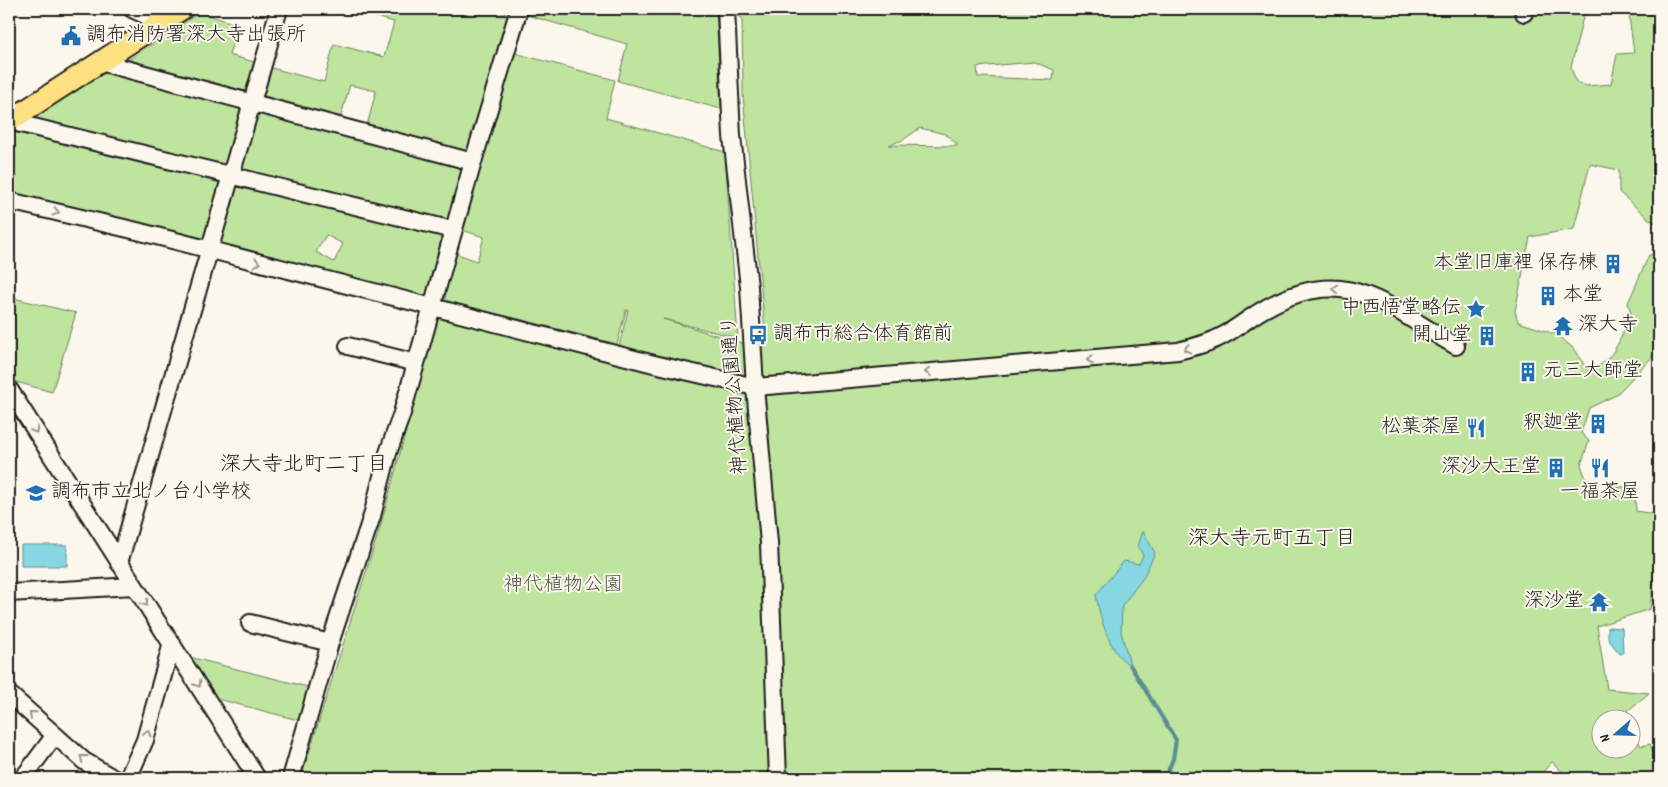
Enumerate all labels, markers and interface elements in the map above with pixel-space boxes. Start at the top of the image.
place label: 調布消防署深大寺出張所 [86,22,306,50]
public building icon: 調布消防署深大寺出張所 [60,25,82,47]
one-way arrow [52,206,61,217]
place label: 本堂旧庫裡 保存棟 [1433,250,1598,278]
building icon: 本堂旧庫裡 保存棟 [1602,253,1624,275]
one-way arrow [252,257,261,268]
place label: 本堂 [1563,282,1603,310]
one-way arrow [1330,284,1338,295]
building icon: 本堂 [1537,285,1559,307]
place label: 中西悟堂略伝 [1341,295,1461,323]
place icon: 中西悟堂略伝 [1465,298,1487,320]
place label: 深大寺 [1578,312,1638,340]
street label: 神代植物公園通り [716,314,756,476]
temple icon: 深大寺 [1552,315,1574,337]
place label: 調布市総合体育館前 [773,321,953,349]
place label: 開山堂 [1412,322,1472,350]
bus stop icon: 調布市総合体育館前 [747,324,769,346]
building icon: 開山堂 [1476,325,1498,347]
one-way arrow [1182,343,1191,354]
one-way arrow [1086,354,1094,365]
place label: 元三大師堂 [1543,358,1643,386]
building icon: 元三大師堂 [1517,361,1539,383]
one-way arrow [924,367,932,378]
place label: 釈迦堂 [1523,410,1583,438]
building icon: 釈迦堂 [1587,413,1609,435]
place label: 松葉茶屋 [1381,414,1461,442]
restaurant icon: 松葉茶屋 [1465,417,1487,439]
one-way arrow [29,424,38,434]
district label: 深大寺北町二丁目 [220,451,388,481]
place label: 深沙大王堂 [1441,454,1541,482]
building icon: 深沙大王堂 [1545,457,1567,479]
restaurant icon: 一福茶屋 [1589,457,1611,479]
place label: 調布市立北ノ台小学校 [51,479,251,507]
place label: 一福茶屋 [1560,479,1640,507]
school or university icon: 調布市立北ノ台小学校 [25,482,47,504]
district label: 深大寺元町五丁目 [1188,525,1356,555]
park label: 神代植物公園 [503,572,623,600]
place label: 深沙堂 [1524,588,1584,616]
temple icon: 深沙堂 [1588,591,1610,613]
one-way arrow [139,598,148,607]
one-way arrow [192,679,201,688]
north arrow [1590,710,1640,760]
one-way arrow [28,711,37,720]
one-way arrow [141,730,151,738]
text: N [1595,731,1616,744]
one-way arrow [80,756,89,764]

